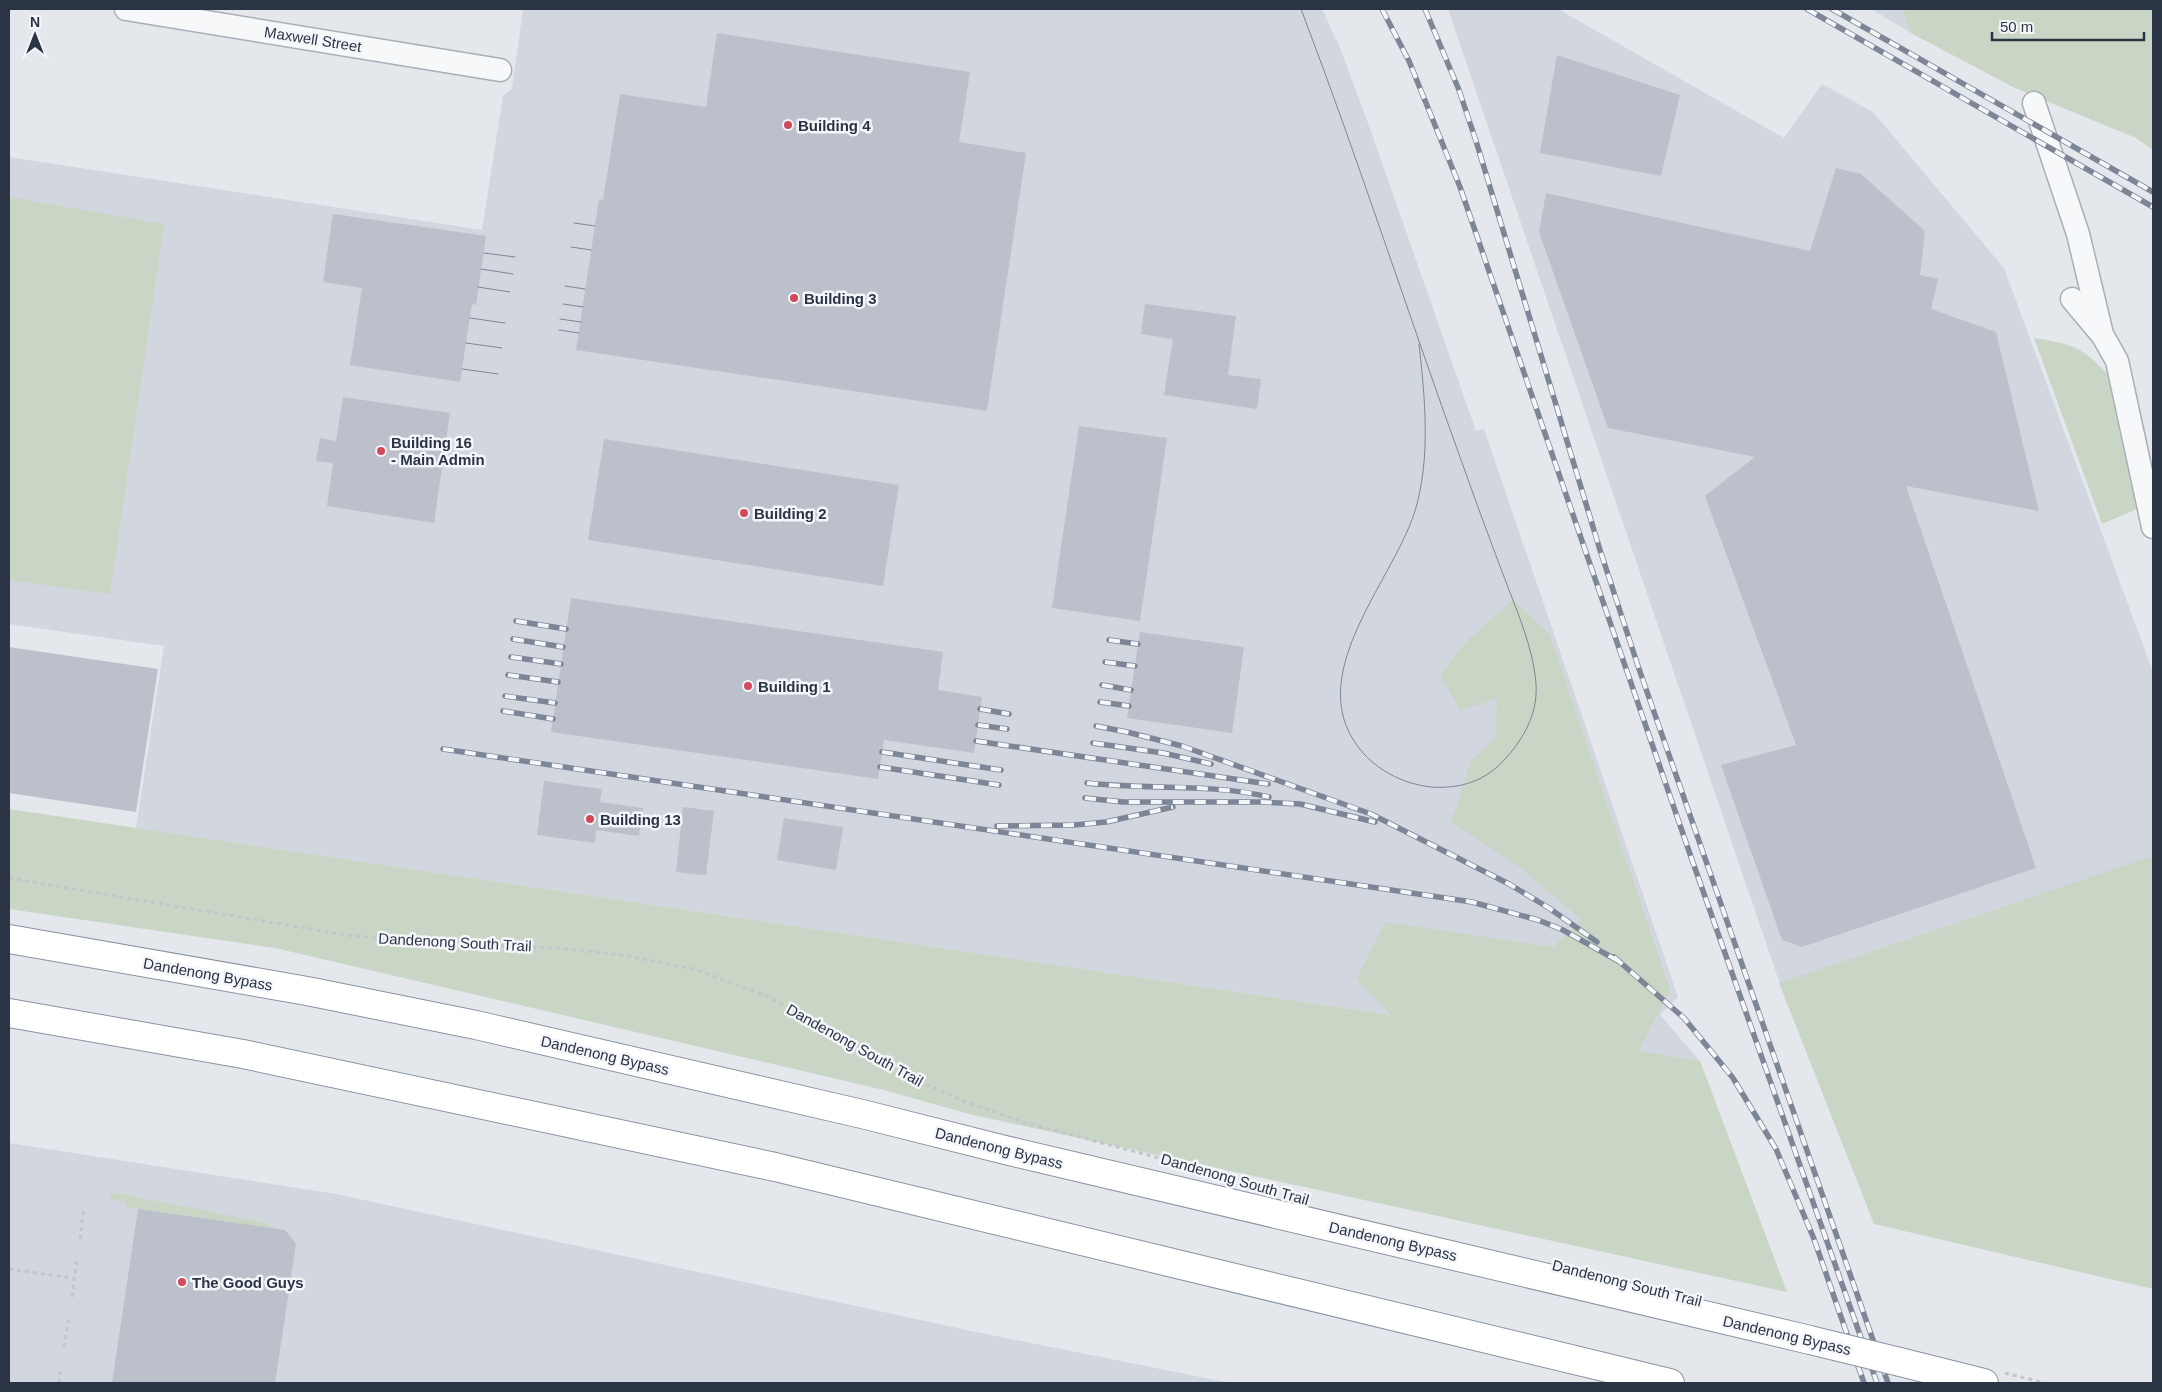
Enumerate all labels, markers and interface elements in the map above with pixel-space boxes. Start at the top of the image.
north arrow [10,10,60,60]
scale bar [1992,10,2144,42]
text: N [30,14,40,30]
text: 50 m [2000,18,2033,35]
street label: Maxwell Street [263,23,364,55]
place label: Building 4 [798,117,871,134]
marker: Building 4 [782,119,794,131]
place label: Building 3 [804,290,877,307]
marker: Building 3 [788,292,800,304]
place label: Building 16 - Main Admin [391,434,485,468]
marker: Building 16 - Main Admin [375,445,387,457]
place label: Building 2 [754,505,827,522]
marker: Building 2 [738,507,750,519]
place label: Building 1 [758,678,831,695]
marker: Building 1 [742,680,754,692]
place label: Building 13 [600,811,681,828]
marker: Building 13 [584,813,596,825]
street label: Dandenong South Trail [378,929,532,955]
street label: Dandenong Bypass [142,954,274,994]
street label: Dandenong South Trail [784,1000,926,1090]
street label: Dandenong Bypass [539,1032,671,1078]
street label: Dandenong Bypass [933,1124,1065,1172]
street label: Dandenong South Trail [1159,1150,1311,1208]
street label: Dandenong Bypass [1327,1218,1459,1264]
street label: Dandenong South Trail [1550,1256,1704,1310]
place label: The Good Guys [192,1274,304,1291]
marker: The Good Guys [176,1276,188,1288]
street label: Dandenong Bypass [1721,1312,1853,1358]

